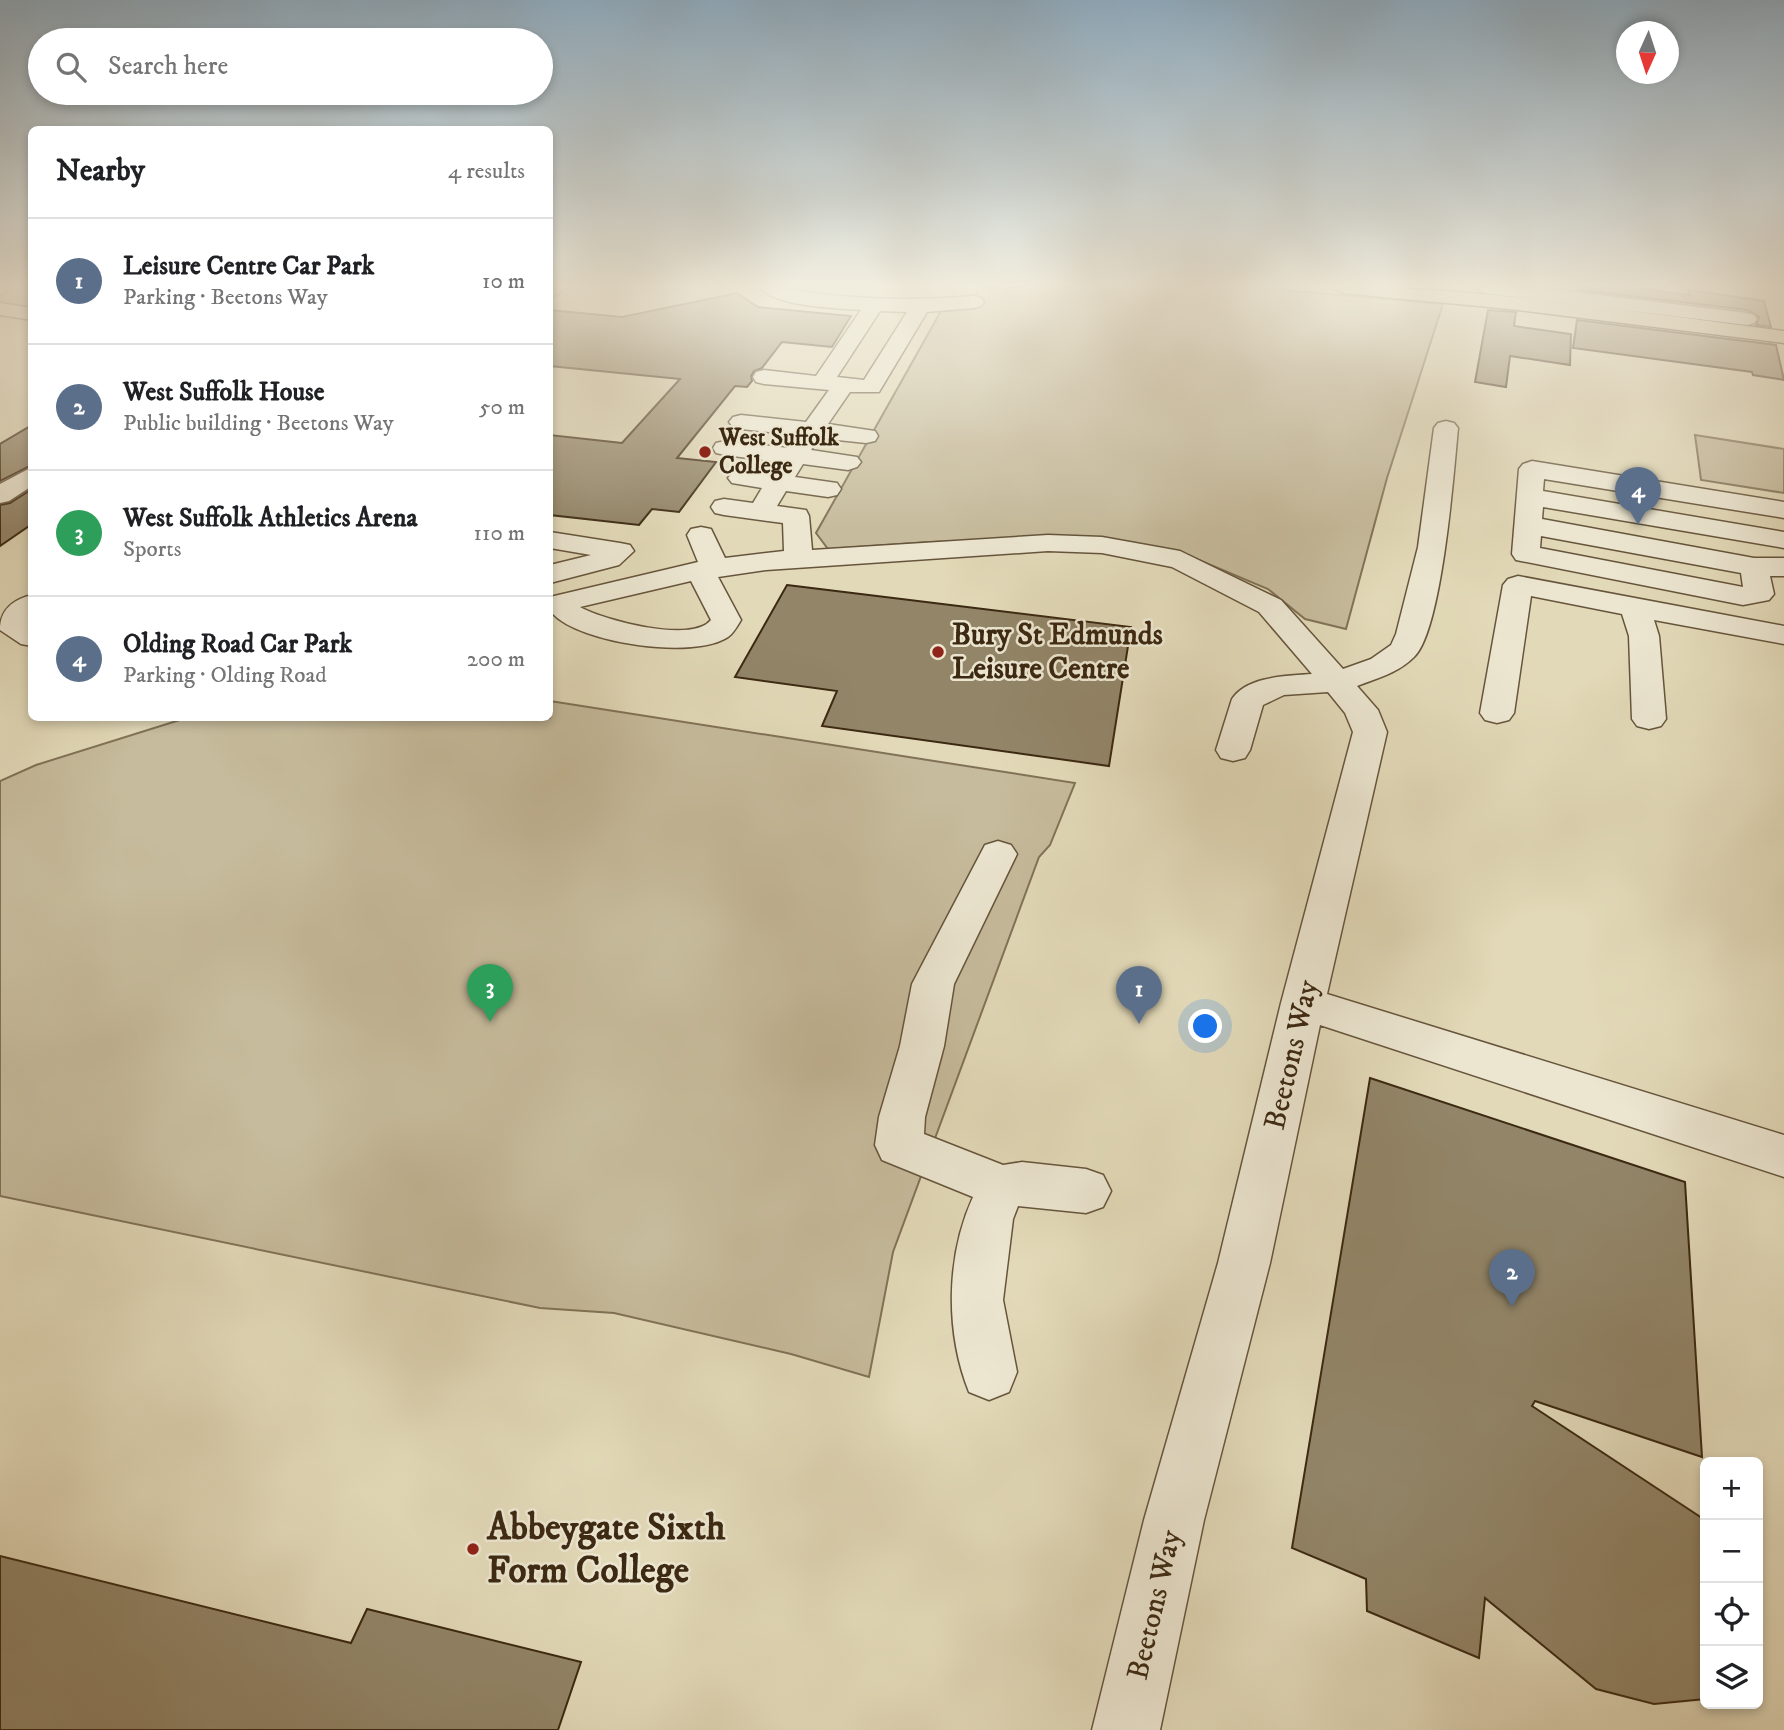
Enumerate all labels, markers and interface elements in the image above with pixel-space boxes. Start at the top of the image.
north arrow [1616,21,1679,84]
search box [28,28,553,105]
icon: search [52,48,90,86]
text: Search here [108,50,228,83]
text: Nearby [56,153,145,190]
text: 4 results [448,157,525,186]
text: Leisure Centre Car Park [123,250,374,283]
text: 1 [75,267,83,296]
text: 10 m [482,267,525,296]
text: Parking · Beetons Way [123,283,328,312]
text: West Suffolk House [123,376,325,409]
text: 2 [73,393,85,422]
text: 50 m [479,393,525,422]
text: Public building · Beetons Way [123,409,394,438]
place label: West Suffolk College [718,423,840,481]
marker: West Suffolk College [697,444,713,460]
pin: 4 [1615,467,1661,525]
text: West Suffolk Athletics Arena [123,502,418,535]
text: 3 [75,519,83,548]
text: 110 m [474,519,525,548]
text: Sports [123,535,181,564]
place label: Bury St Edmunds Leisure Centre [952,617,1163,688]
text: Olding Road Car Park [123,628,352,661]
marker: Bury St Edmunds Leisure Centre [930,644,946,660]
text: 4 [72,645,86,674]
text: 200 m [467,645,525,674]
text: Parking · Olding Road [123,661,327,690]
pin: 3 [467,964,513,1022]
pin: 1 [1116,966,1162,1024]
street label: Beetons Way [1257,976,1327,1134]
your location [1188,1009,1222,1043]
pin: 2 [1489,1249,1535,1307]
map controls [1700,1457,1763,1709]
button: + [1700,1457,1763,1520]
place label: Abbeygate Sixth Form College [486,1505,726,1595]
button: − [1700,1520,1763,1583]
street label: Beetons Way [1120,1526,1190,1684]
marker: Abbeygate Sixth Form College [465,1541,481,1557]
button: locate [1700,1583,1763,1646]
button: layers [1700,1646,1763,1709]

